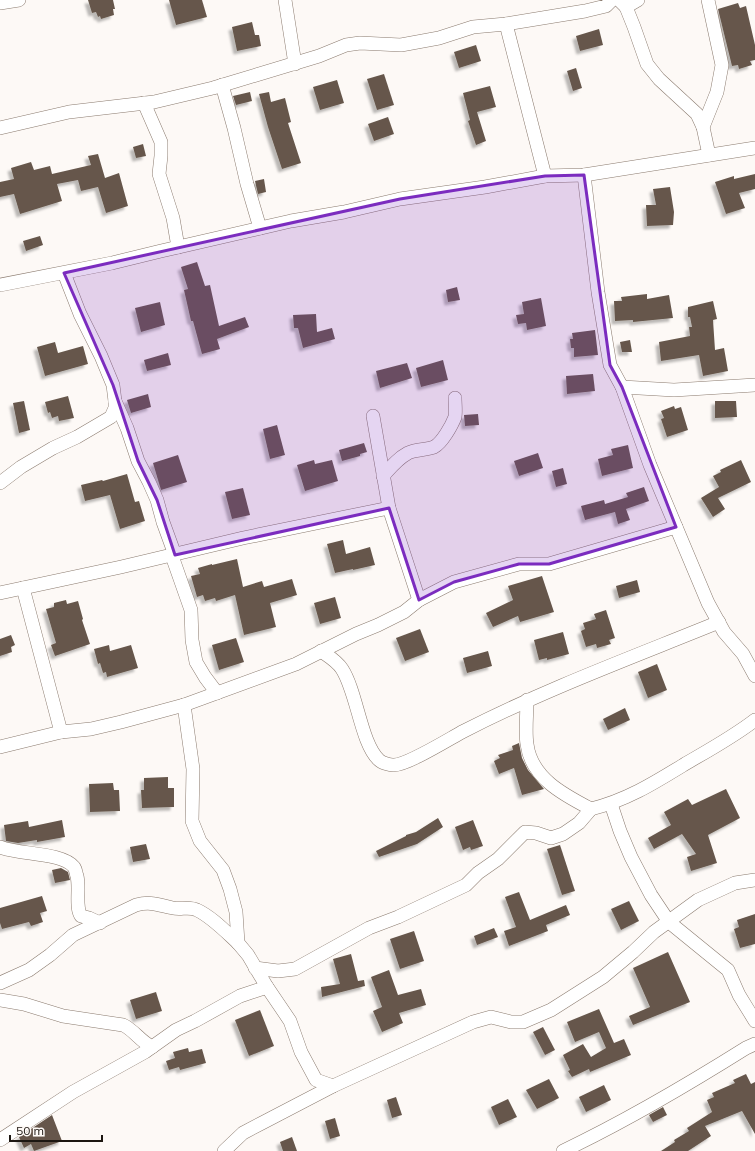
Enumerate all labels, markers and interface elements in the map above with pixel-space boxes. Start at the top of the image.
scale bar [10,1117,102,1143]
text: 50 m [16,1123,44,1138]

